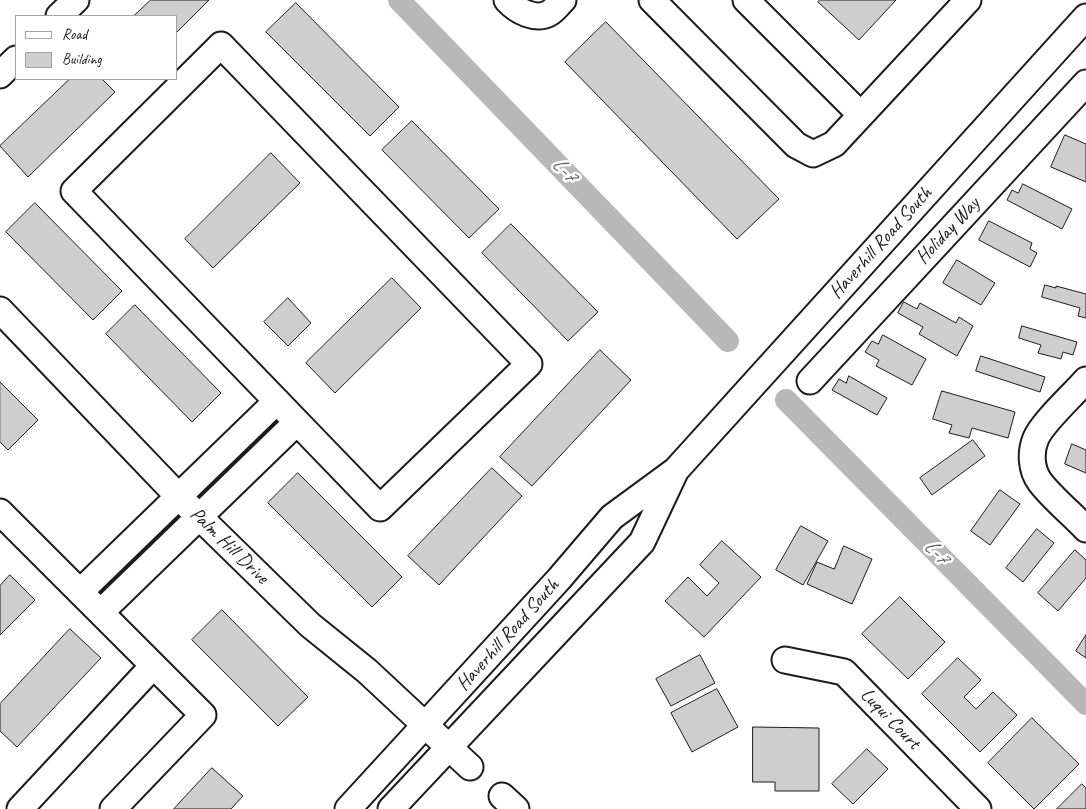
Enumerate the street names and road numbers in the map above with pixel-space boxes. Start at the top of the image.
street label: Haverhill Road South [824,182,938,304]
street label: Holiday Way [911,193,985,269]
street label: Palm Hill Drive [185,502,273,590]
street label: Haverhill Road South [451,574,565,696]
street label: Luqui Court [855,683,925,755]

